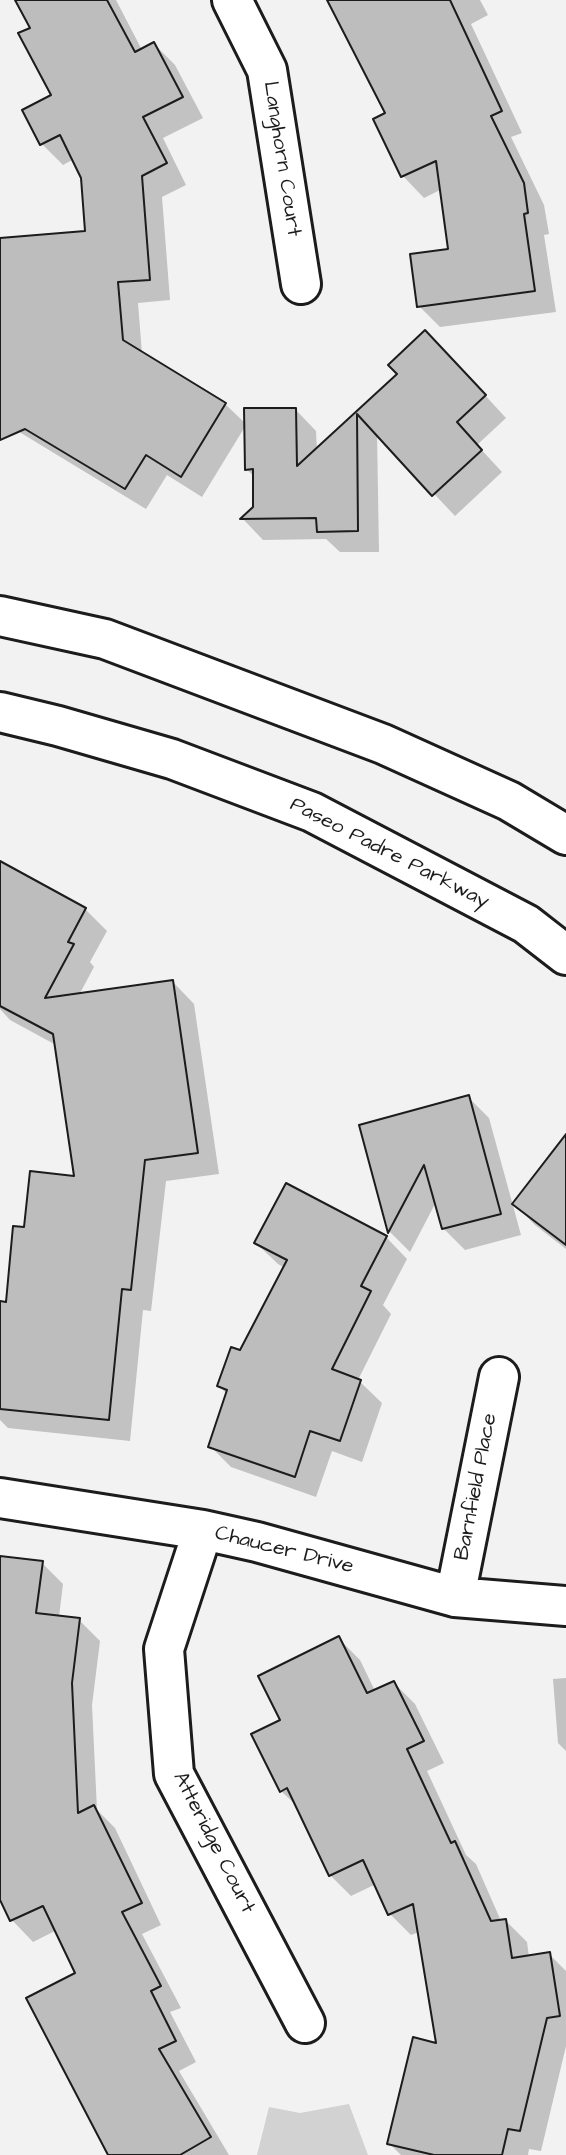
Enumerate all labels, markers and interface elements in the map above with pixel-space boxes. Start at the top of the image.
street label: Langhorn Court [256,80,306,238]
street label: Paseo Padre Parkway [285,793,493,915]
street label: Barnfield Place [450,1411,504,1563]
street label: Chaucer Drive [212,1522,356,1580]
street label: Atteridge Court [167,1768,259,1918]

